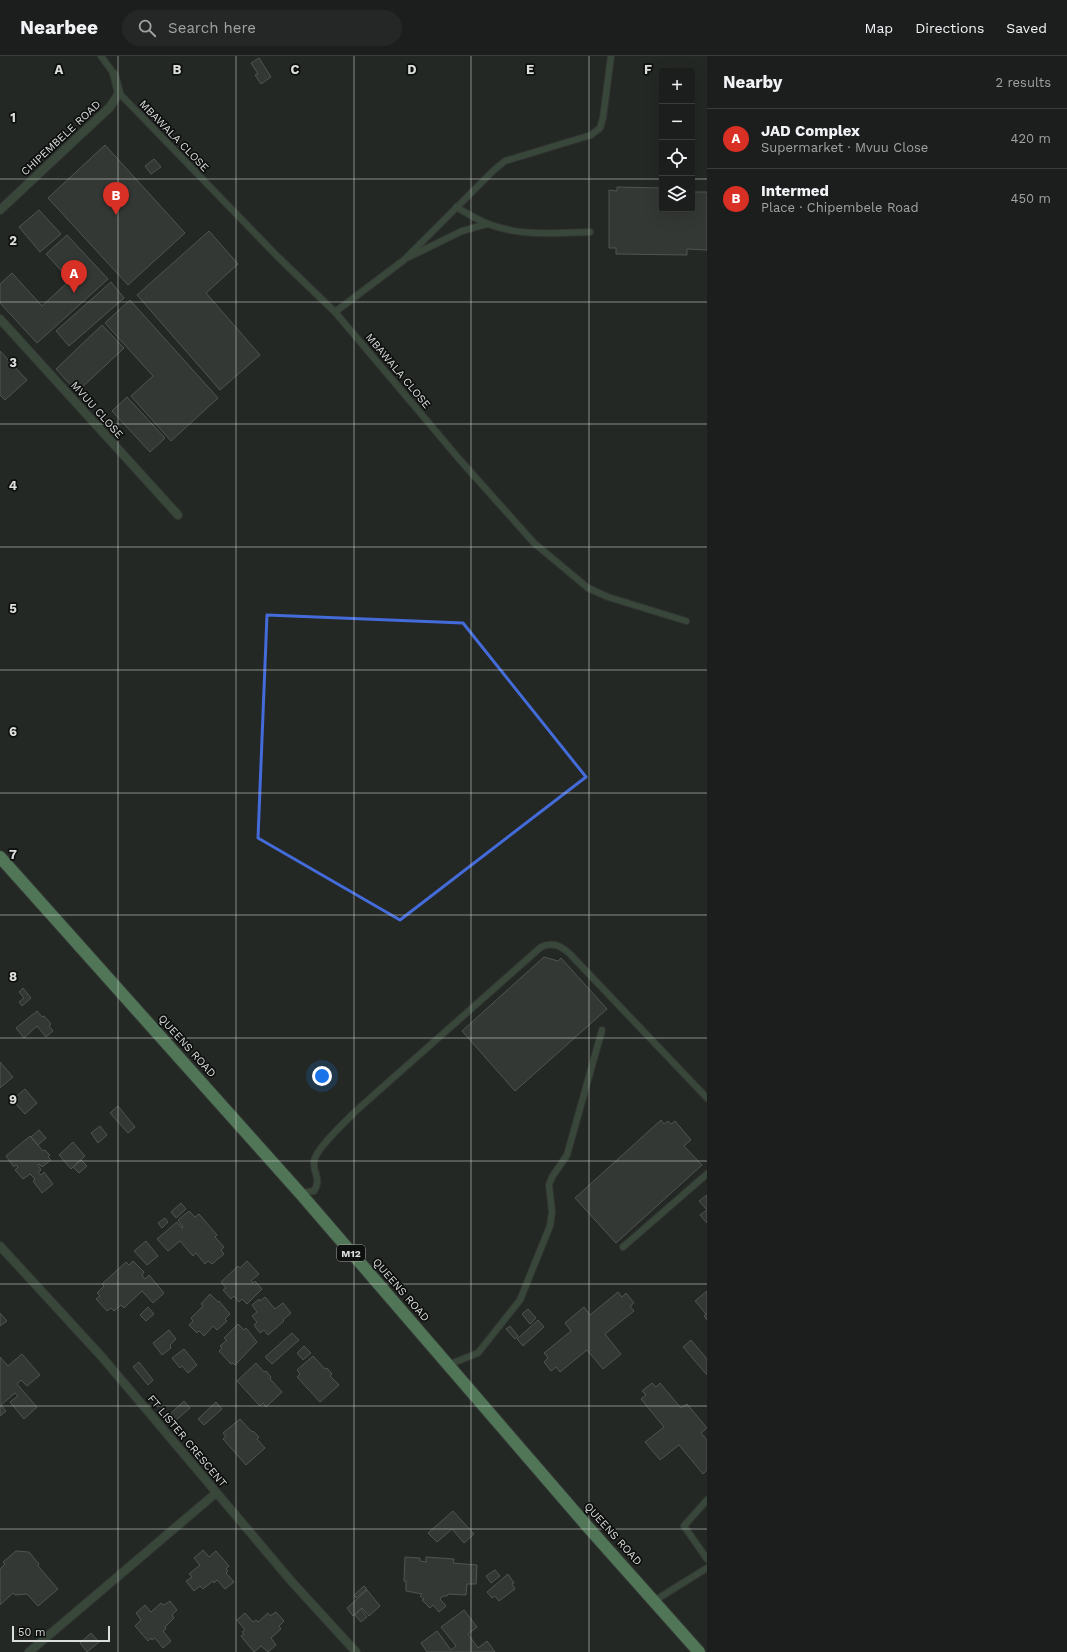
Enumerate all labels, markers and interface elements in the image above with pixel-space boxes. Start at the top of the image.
search box [122,10,402,46]
text: Nearbee [20,16,98,39]
icon: search [136,17,158,39]
text: Search here [168,19,256,37]
text: Map [865,20,893,36]
text: Directions [915,20,984,36]
text: Saved [1006,20,1047,36]
text: A [55,62,64,77]
text: B [173,62,182,77]
text: C [291,62,300,77]
text: D [407,62,417,77]
text: E [526,62,534,77]
text: F [644,62,652,77]
map controls [659,68,695,212]
button: + [659,68,695,104]
text: Nearby [723,72,782,92]
text: 2 results [996,75,1051,90]
street label: CHIPEMBELE ROAD [19,98,103,178]
street label: MBAWALA CLOSE [137,98,211,174]
button: − [659,104,695,140]
text: 1 [10,110,16,125]
text: JAD Complex [761,122,860,140]
text: A [732,131,740,146]
text: 420 m [1011,131,1051,146]
button: locate [659,140,695,176]
text: Supermarket · Mvuu Close [761,140,928,155]
button: layers [659,176,695,212]
pin: B [103,182,129,215]
text: Intermed [761,182,829,200]
text: B [732,191,740,206]
text: 450 m [1011,191,1051,206]
text: Place · Chipembele Road [761,200,919,215]
text: 2 [9,233,17,248]
pin: A [61,260,87,293]
street label: MBAWALA CLOSE [363,331,433,411]
text: 3 [9,355,17,370]
street label: MVUU CLOSE [68,379,126,441]
text: 4 [9,478,18,493]
text: 5 [9,601,17,616]
text: 6 [9,724,17,739]
text: 7 [9,847,17,862]
text: 8 [9,969,17,984]
street label: QUEENS ROAD [156,1012,218,1080]
your location [312,1066,332,1086]
text: 9 [9,1092,17,1107]
road number: M12 [337,1245,365,1261]
street label: QUEENS ROAD [370,1256,432,1324]
street label: FT LISTER CRESCENT [145,1392,230,1490]
street label: QUEENS ROAD [582,1500,644,1568]
scale bar [12,1624,110,1643]
text: 50 m [18,1626,45,1639]

